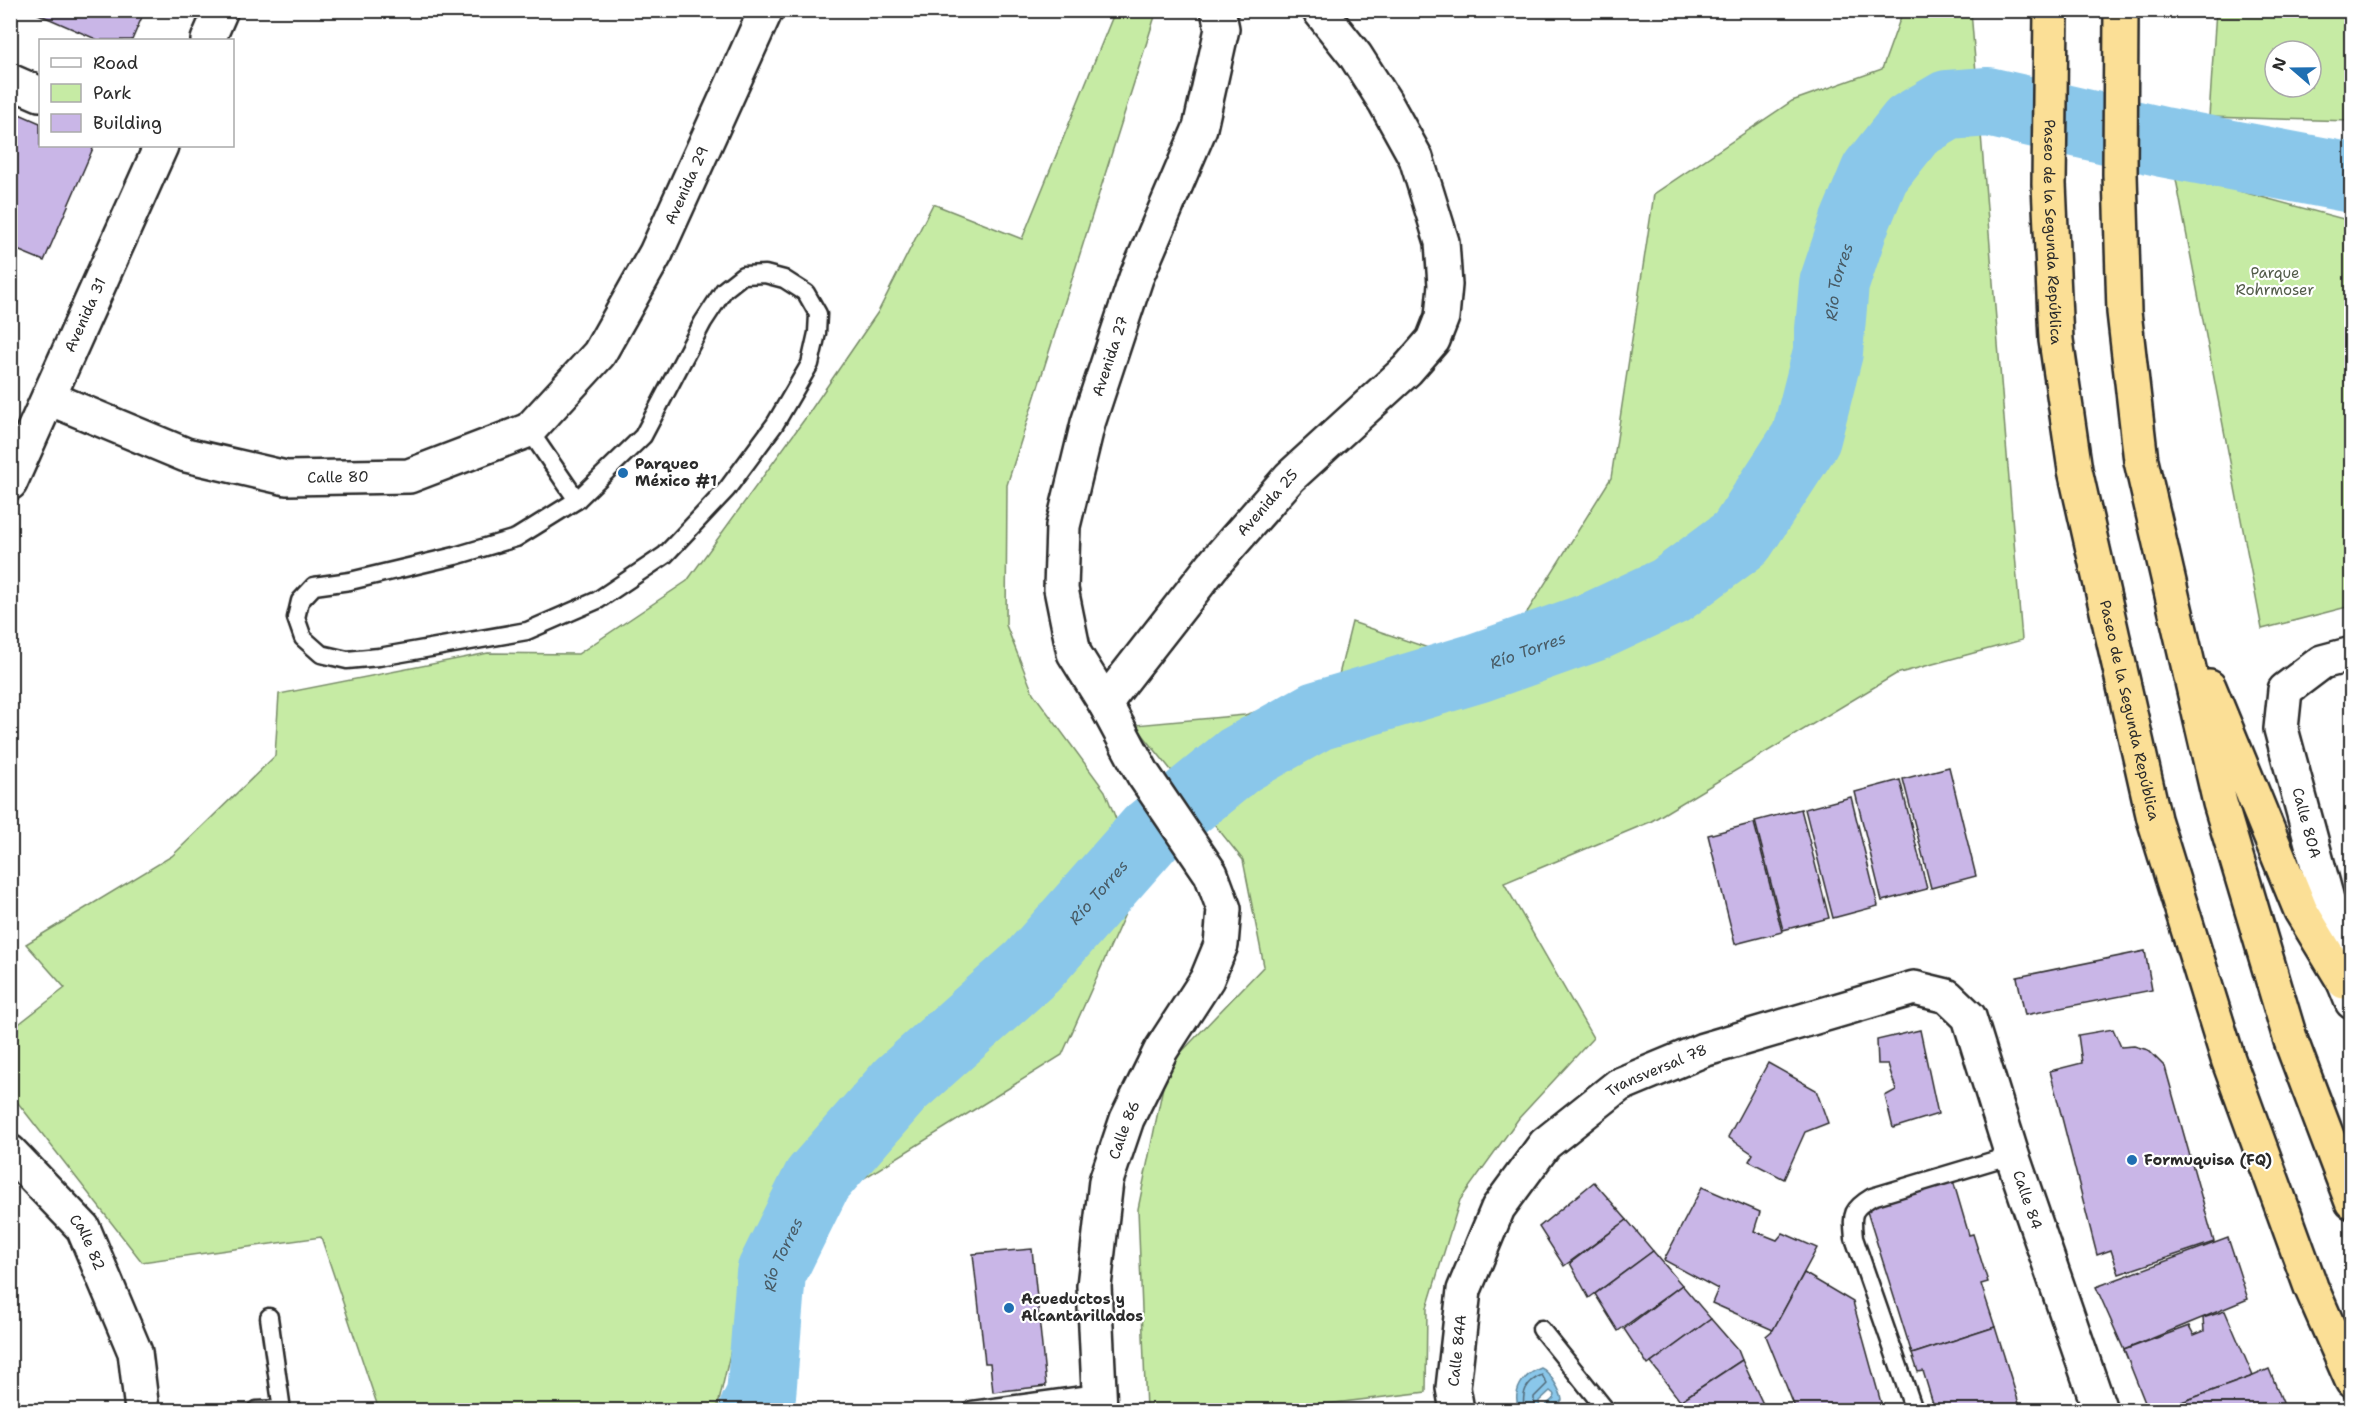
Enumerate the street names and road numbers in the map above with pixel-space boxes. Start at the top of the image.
street label: Paseo de la Segunda República [2039,119,2066,346]
street label: Avenida 29 [660,143,713,228]
street label: Avenida 31 [60,275,111,356]
street label: Avenida 27 [1087,313,1133,399]
street label: Avenida 25 [1232,465,1302,541]
street label: Calle 80 [307,467,369,488]
street label: Paseo de la Segunda República [2095,598,2164,823]
street label: Calle 80A [2287,785,2326,861]
street label: Transversal 78 [1602,1039,1710,1102]
street label: Calle 86 [1104,1097,1145,1162]
street label: Calle 84 [2008,1168,2047,1232]
street label: Calle 82 [65,1210,110,1273]
street label: Calle 84A [1443,1314,1471,1388]

